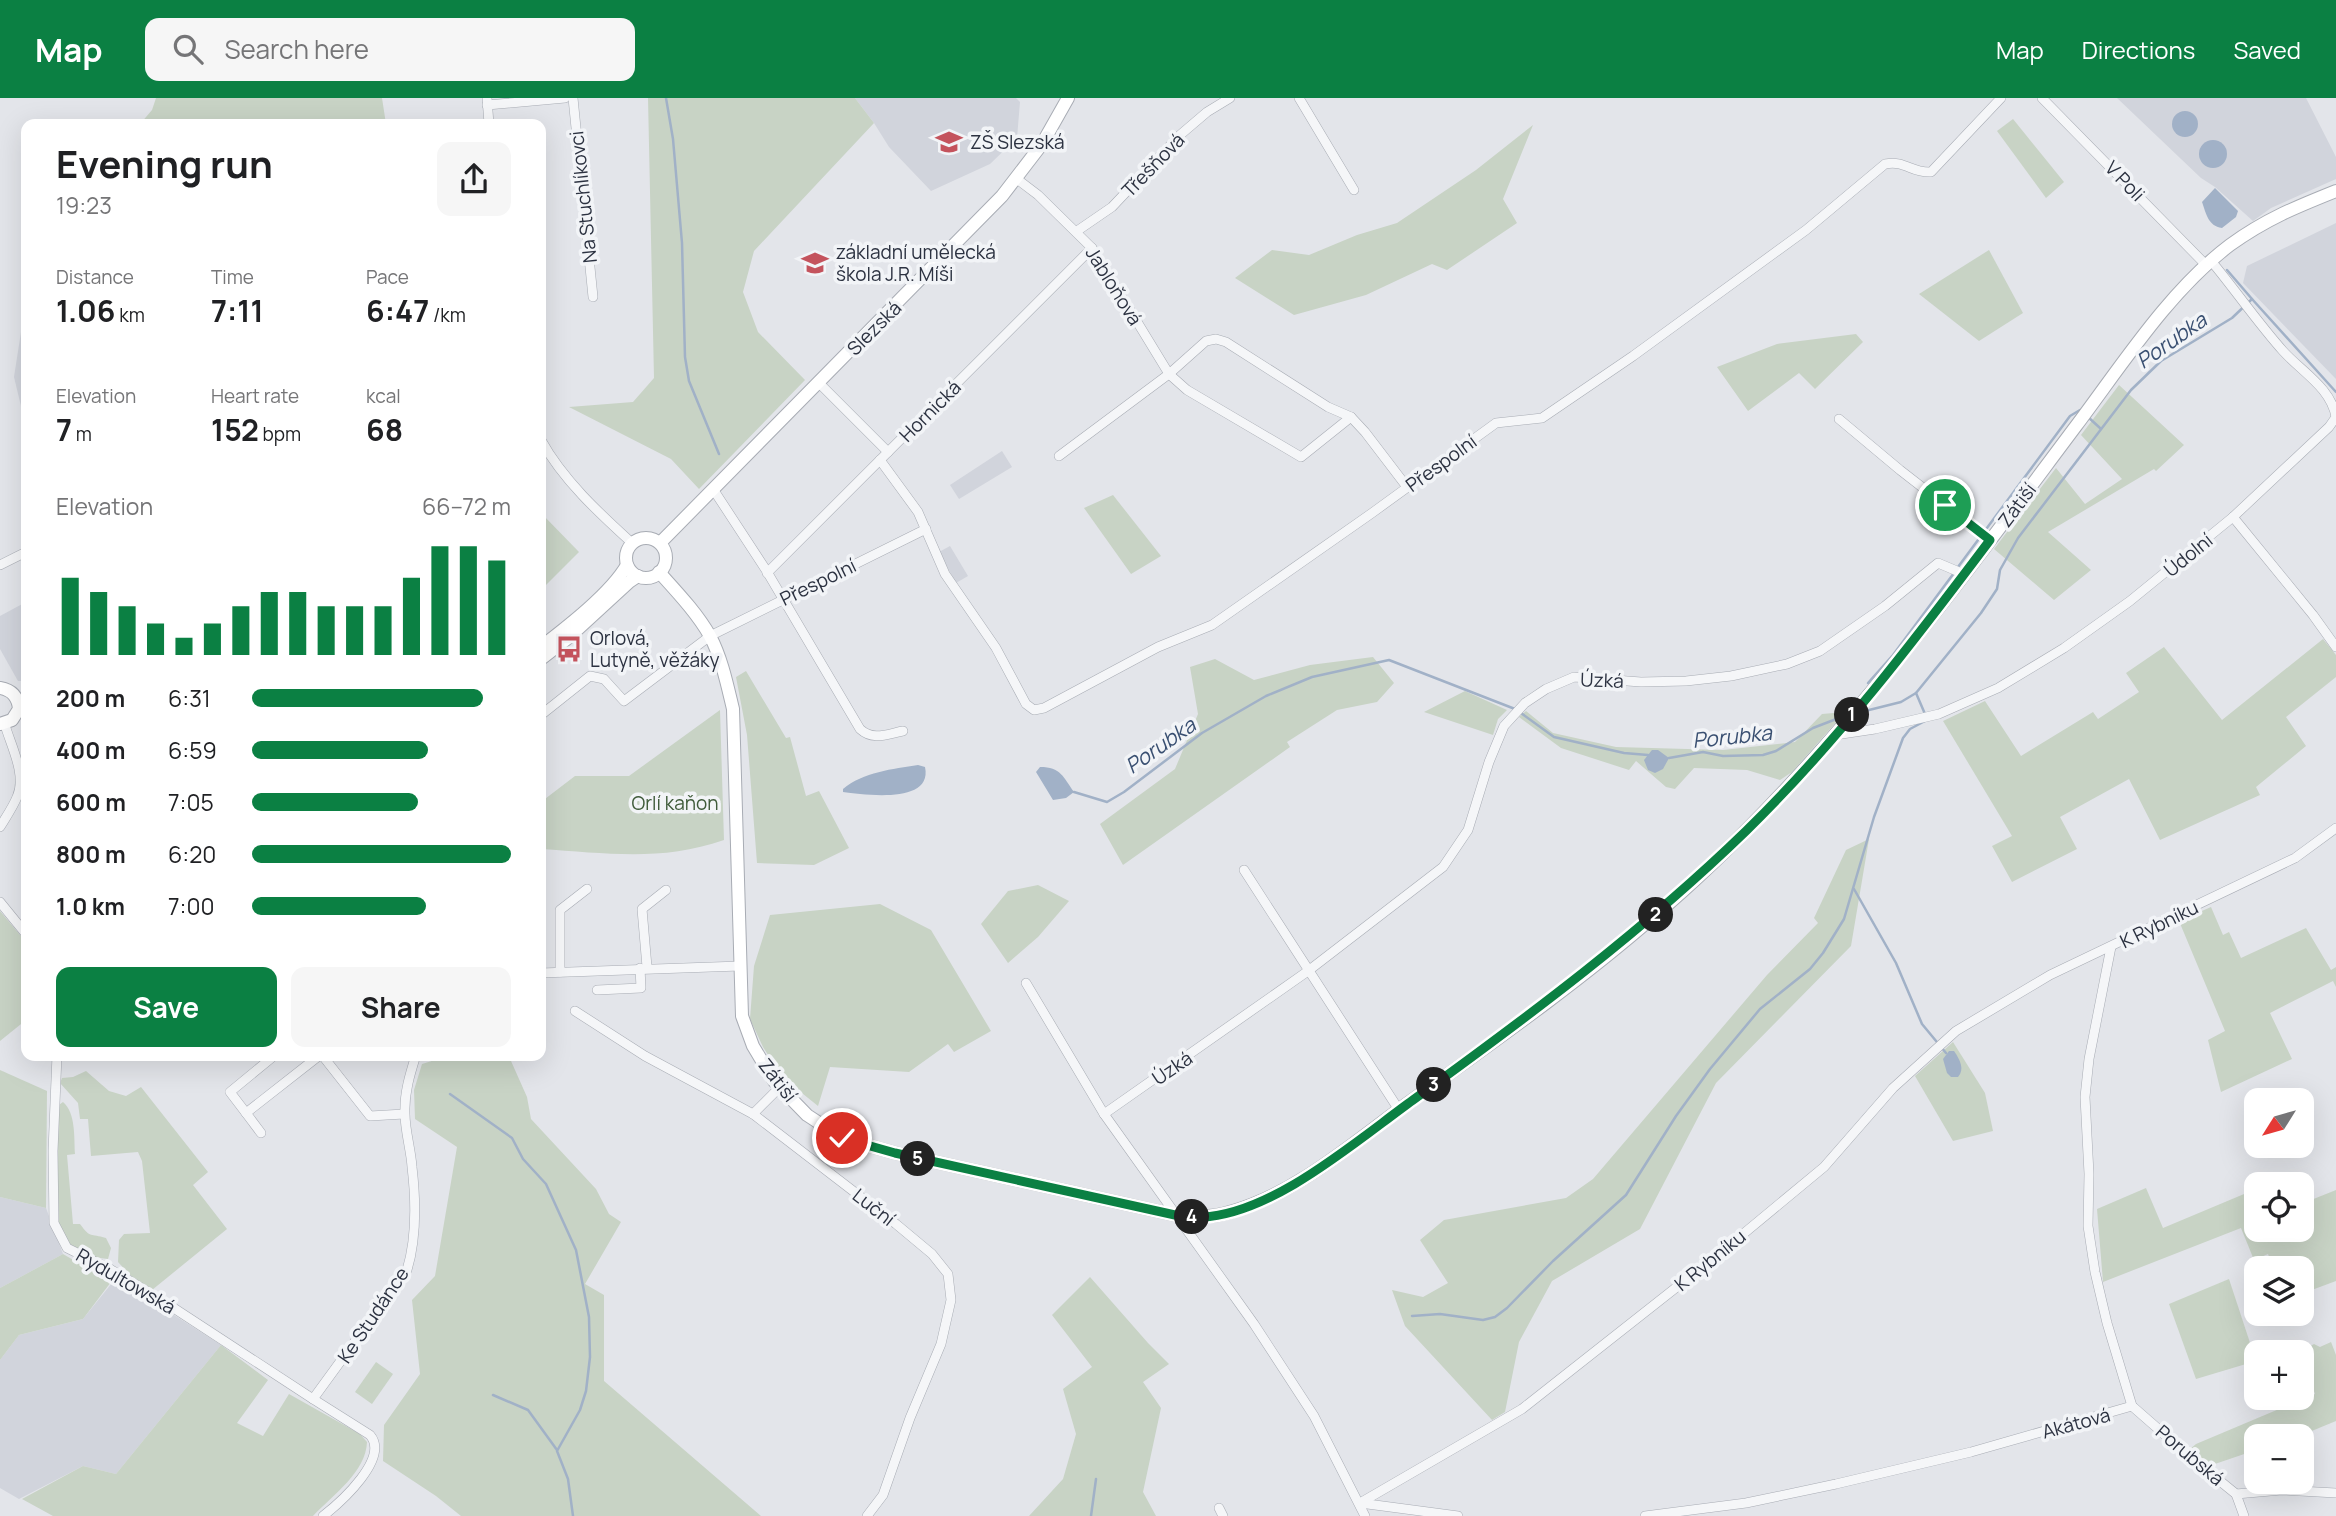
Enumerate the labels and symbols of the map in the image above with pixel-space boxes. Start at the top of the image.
school or university icon: ZŠ Slezská [934,127,964,157]
street label: Třešňová [1116,127,1190,203]
place label: ZŠ Slezská [970,129,1064,155]
street label: Na Stuchlíkovci [563,130,603,264]
street label: V Poli [2099,155,2151,207]
place label: základní umělecká škola J.R. Míši [836,239,996,287]
street label: Jabloňová [1080,242,1148,330]
school or university icon: základní umělecká škola J.R. Míši [800,248,830,278]
street label: Slezská [841,295,907,361]
water label: Porubka [2130,305,2213,374]
street label: Hornická [893,374,967,448]
street label: Přespolní [1400,428,1482,498]
pin [1915,475,1975,535]
street label: Zátiší [1992,478,2042,532]
street label: Údolní [2158,527,2218,583]
street label: Přespolní [776,552,860,612]
place label: Orlová, Lutyně, věžáky [590,625,719,673]
bus stop icon: Orlová, Lutyně, věžáky [554,634,584,664]
street label: Úzká [1580,666,1624,694]
pin: 1 [1834,698,1870,732]
water label: Porubka [1119,710,1202,779]
water label: Porubka [1691,718,1774,754]
park label: Orlí kaňon [631,790,719,816]
street label: K Rybníku [2115,894,2203,954]
pin: 2 [1638,898,1674,932]
street label: Úzká [1147,1045,1197,1091]
street label: Zátiší [753,1053,803,1107]
pin: 3 [1416,1068,1452,1102]
north arrow [2244,1088,2314,1158]
pin [812,1108,872,1168]
pin: 5 [900,1142,936,1176]
street label: Luční [847,1182,901,1232]
pin: 4 [1174,1200,1210,1234]
street label: K Rybníku [1669,1223,1751,1297]
street label: Rydultowská [71,1242,181,1320]
street label: Ke Studánce [331,1262,415,1368]
street label: Akátová [2039,1401,2113,1445]
street label: Porubská [2150,1419,2230,1491]

